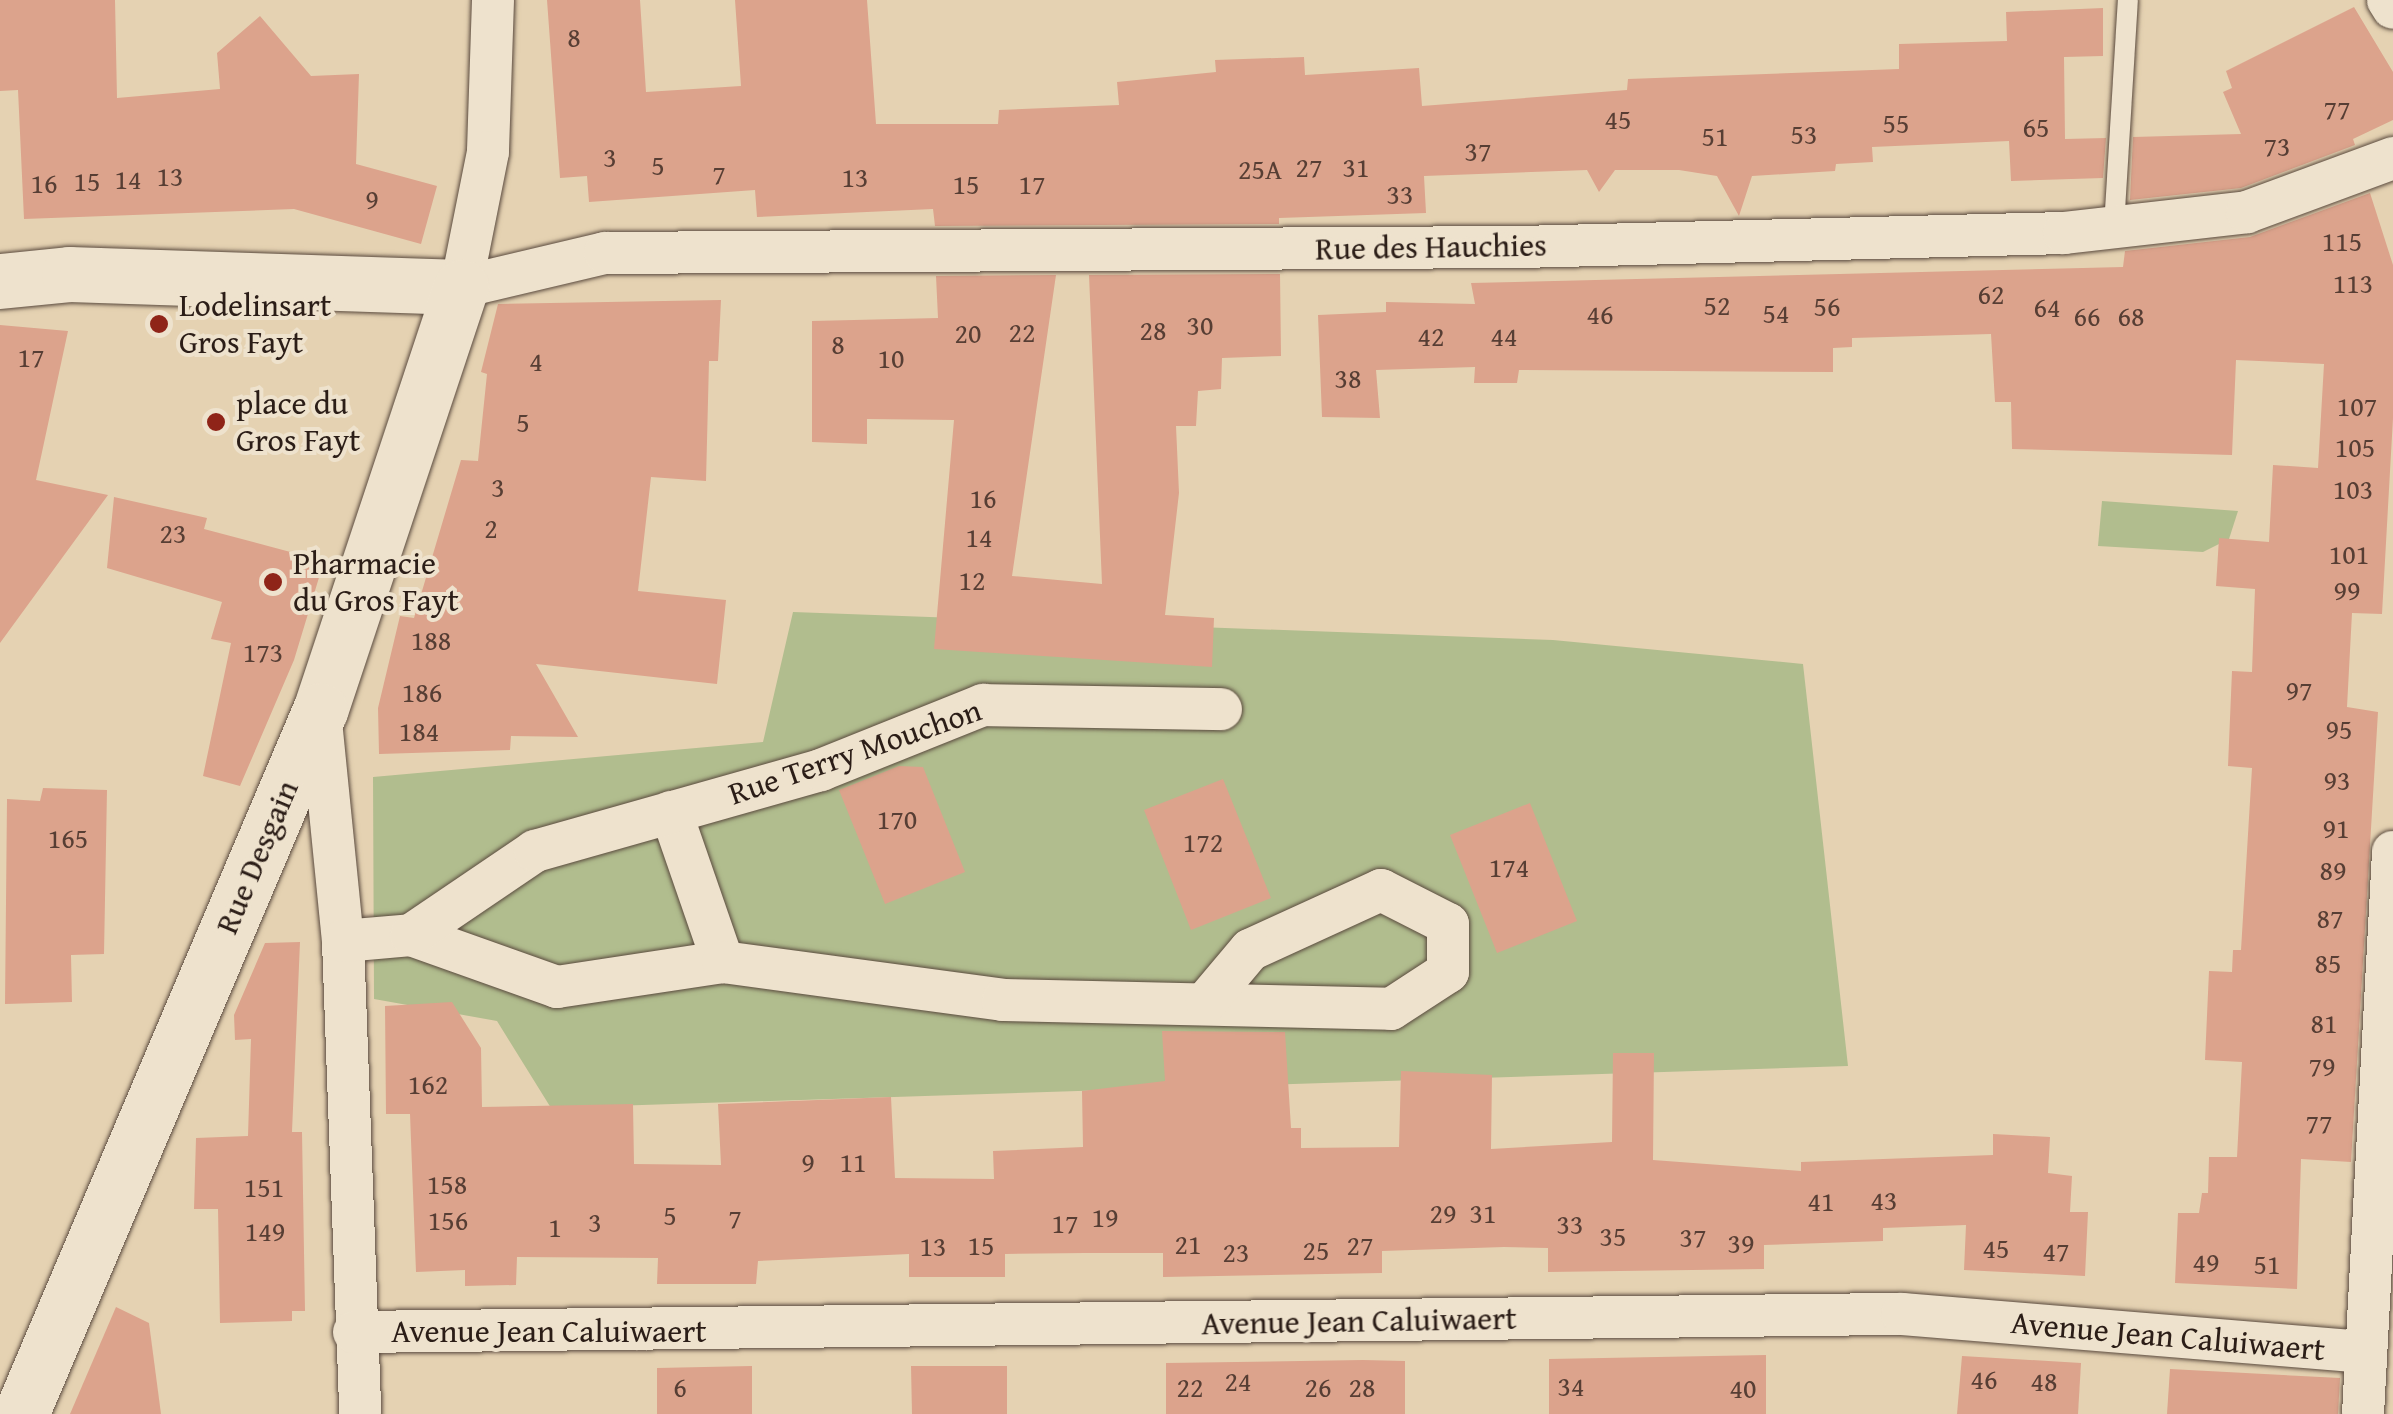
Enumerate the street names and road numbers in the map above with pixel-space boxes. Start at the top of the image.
street label: Rue des Hauchies [1315,226,1547,268]
street label: Rue Terry Mouchon [724,691,986,813]
street label: Rue Desgain [207,774,307,940]
street label: Avenue Jean Caluiwaert [1201,1299,1517,1343]
street label: Avenue Jean Caluiwaert [2009,1303,2327,1369]
street label: Avenue Jean Caluiwaert [391,1312,707,1350]

